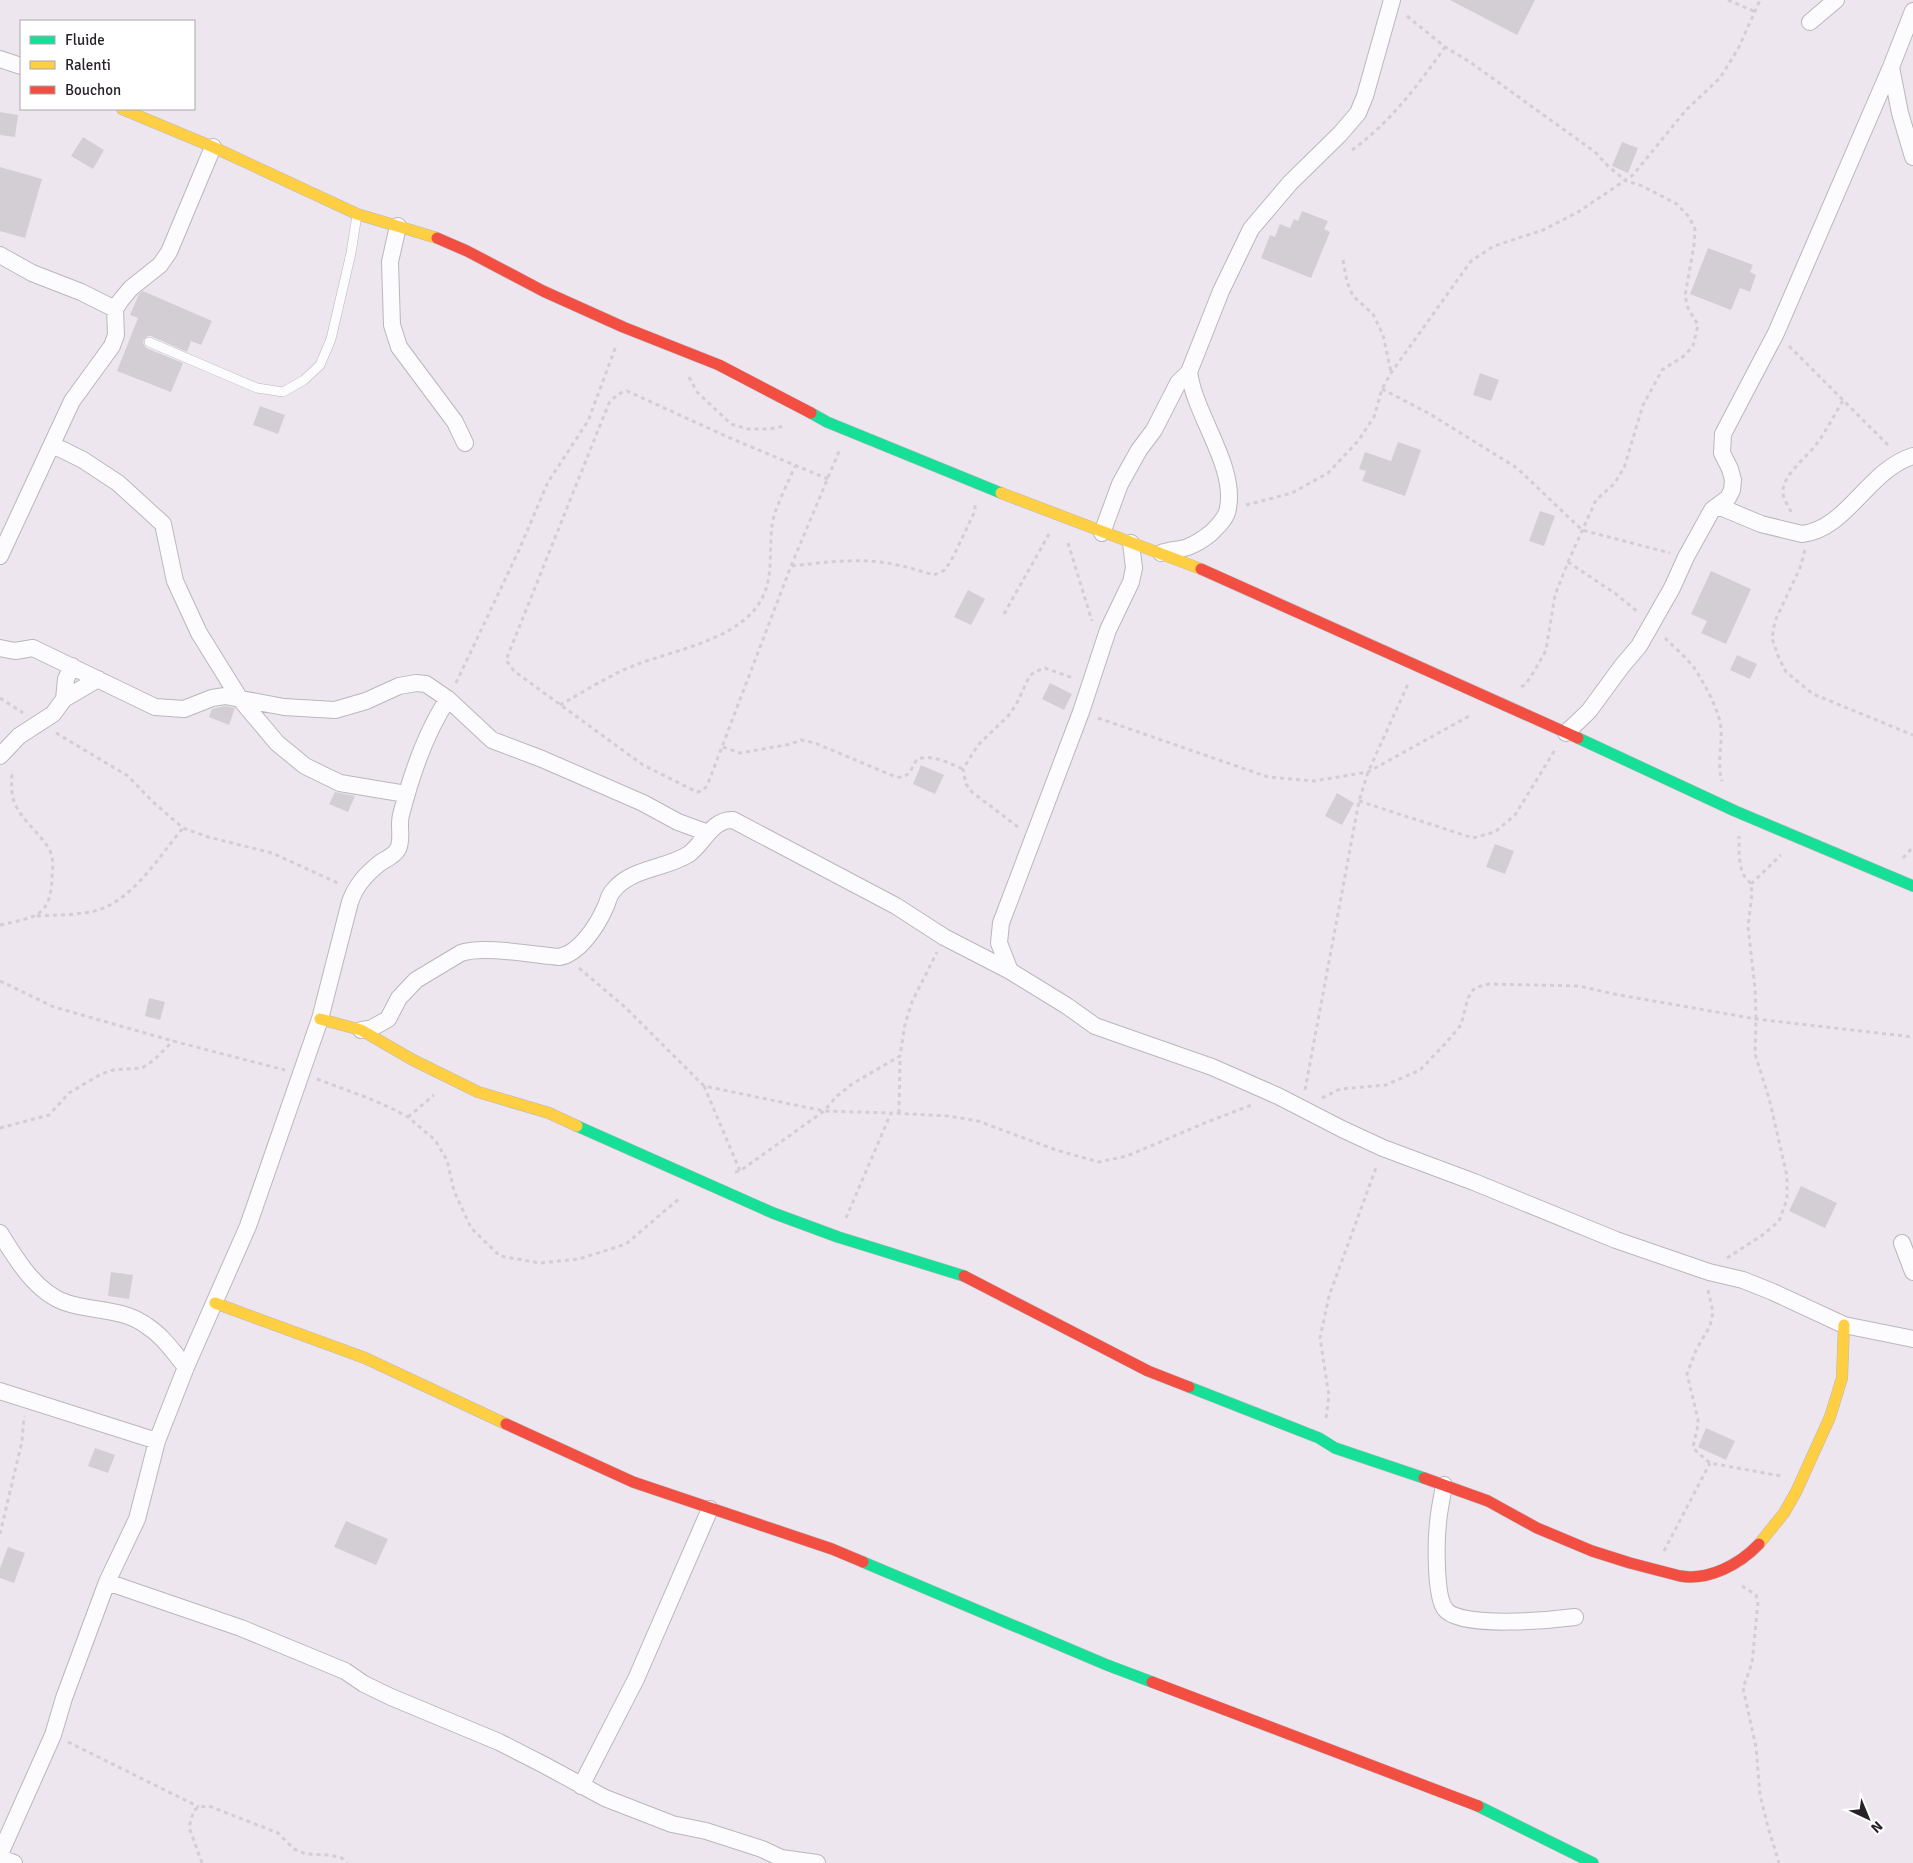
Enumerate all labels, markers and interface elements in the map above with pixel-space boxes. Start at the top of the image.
legend [20,20,195,110]
text: Fluide [65,31,105,49]
text: Ralenti [65,56,111,74]
text: Bouchon [65,81,121,99]
north arrow [1843,1793,1893,1843]
text: N [1867,1817,1886,1836]

